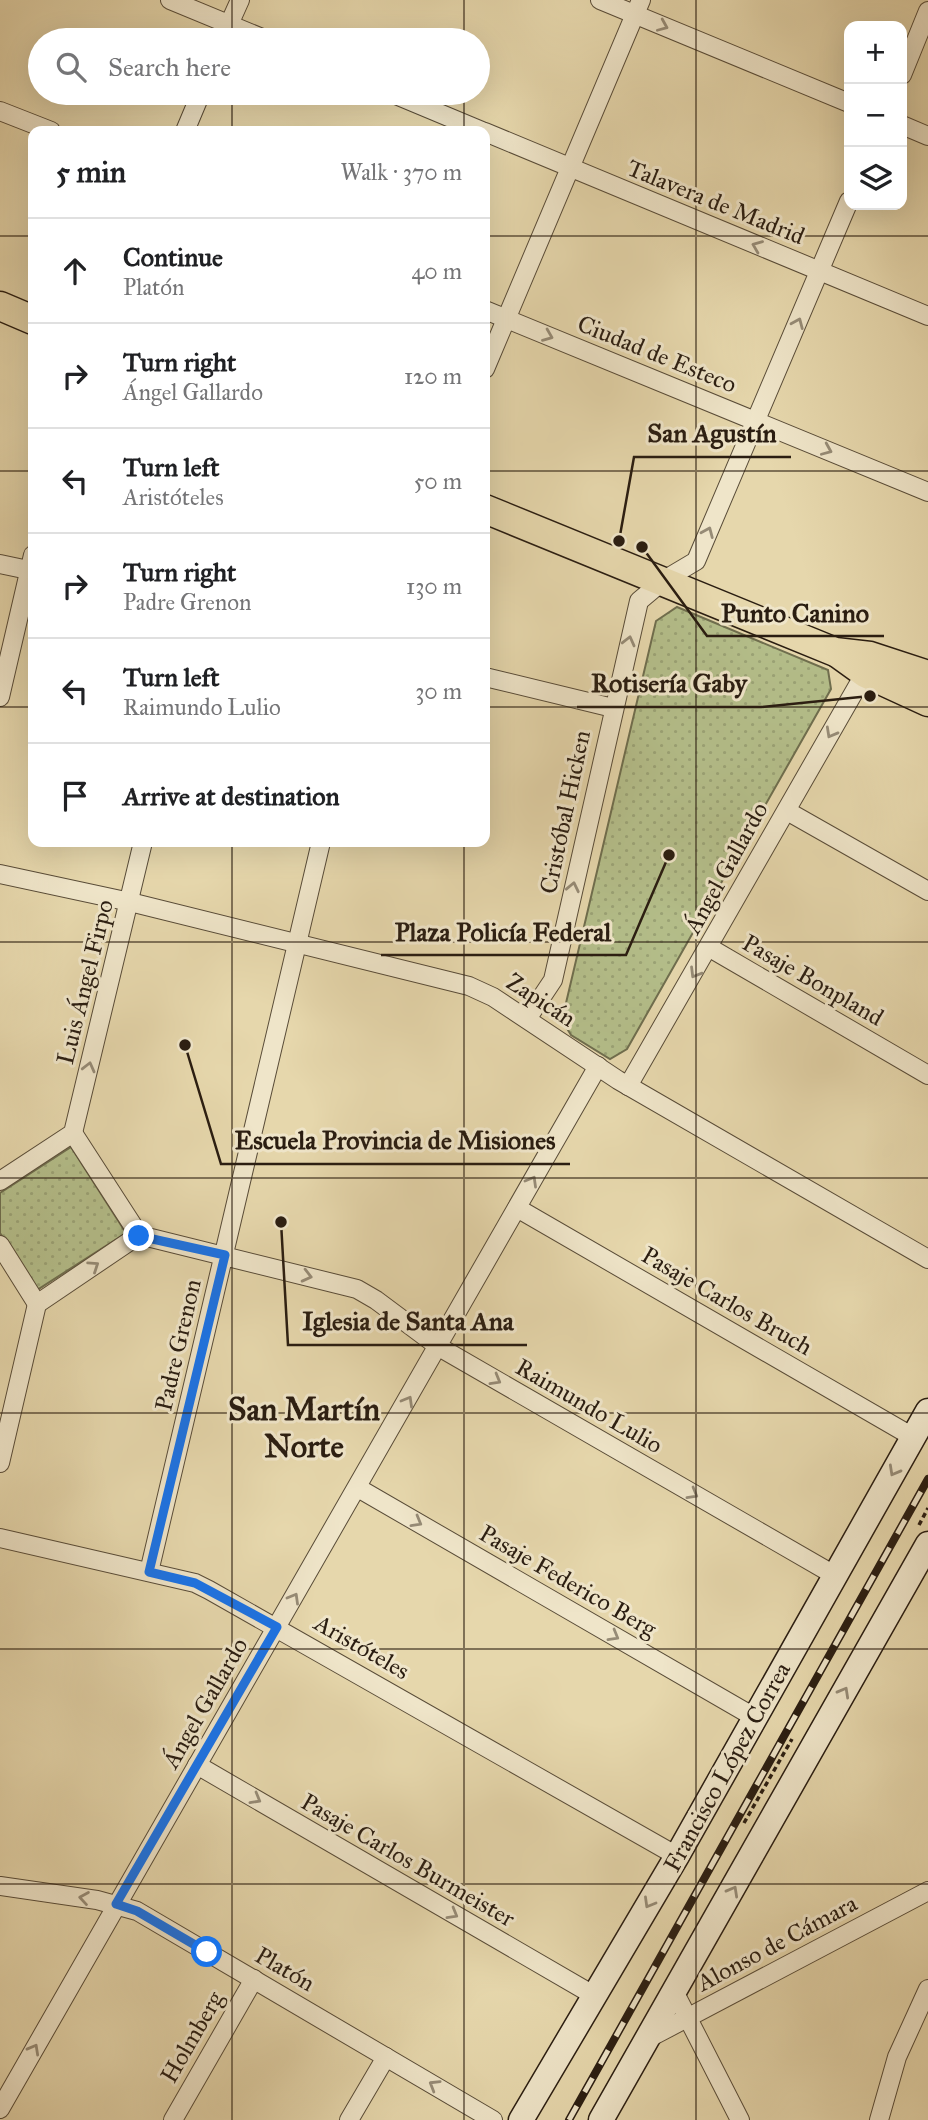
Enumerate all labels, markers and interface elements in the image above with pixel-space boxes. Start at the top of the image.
one-way arrow [655,18,668,32]
map controls [844,21,907,210]
button: + [844,21,907,84]
search box [28,28,490,105]
icon: search [52,48,90,86]
text: Search here [108,51,231,83]
button: − [844,84,907,147]
button: layers [844,147,907,210]
street label: Talavera de Madrid [623,153,809,251]
text: 5 min [56,154,126,190]
text: Walk · 370 m [341,158,462,186]
one-way arrow [751,240,763,254]
text: Continue [123,241,223,273]
icon: ahead [56,252,94,290]
text: 40 m [412,257,462,285]
text: Platón [123,273,184,301]
street label: Ciudad de Esteco [573,308,741,400]
one-way arrow [789,318,803,330]
one-way arrow [541,328,553,342]
text: Turn right [123,346,236,378]
icon: right [56,357,94,395]
text: 120 m [404,362,462,390]
text: Ángel Gallardo [123,378,263,406]
callout: San Agustín [634,410,791,457]
text: San Agustín [647,417,777,450]
one-way arrow [819,442,832,456]
text: Turn left [123,451,219,483]
icon: left [56,462,94,500]
text: 50 m [414,467,462,495]
text: Aristóteles [123,483,224,511]
one-way arrow [700,527,714,539]
text: Turn right [123,556,236,588]
icon: right [56,567,94,605]
text: 130 m [406,572,462,600]
text: Padre Grenon [123,588,252,616]
callout: Punto Canino [707,589,884,636]
text: Punto Canino [721,597,869,629]
one-way arrow [621,636,635,648]
callout: Rotisería Gaby [577,660,761,707]
text: Turn left [123,661,219,693]
text: Rotisería Gaby [591,667,749,699]
icon: left [56,672,94,710]
text: 30 m [415,677,462,705]
text: Raimundo Lulio [123,693,281,721]
one-way arrow [826,725,839,738]
street label: Cristóbal Hicken [533,728,597,896]
icon: arrive [56,777,94,815]
text: Arrive at destination [123,780,340,812]
street label: Ángel Gallardo [677,797,775,940]
one-way arrow [565,881,580,893]
street label: Luis Ángel Firpo [50,897,120,1067]
callout: Plaza Policía Federal [381,908,626,955]
text: Plaza Policía Federal [395,916,612,948]
street label: Pasaje Bonpland [737,928,889,1032]
street label: Zapicán [501,966,581,1034]
one-way arrow [690,966,703,979]
one-way arrow [81,1061,95,1073]
callout: Escuela Provincia de Misiones [221,1117,570,1164]
text: Escuela Provincia de Misiones [235,1124,556,1156]
one-way arrow [524,1176,537,1189]
route end [123,1220,154,1251]
street label: Pasaje Carlos Bruch [636,1240,818,1362]
one-way arrow [86,1262,99,1274]
one-way arrow [301,1268,313,1282]
street label: Padre Grenon [148,1276,208,1414]
callout: Iglesia de Santa Ana [288,1298,527,1345]
text: Iglesia de Santa Ana [302,1305,515,1338]
street label: Raimundo Lulio [510,1352,668,1460]
one-way arrow [488,1372,501,1385]
district label: San Martín Norte [228,1390,381,1466]
one-way arrow [400,1395,413,1408]
one-way arrow [889,1463,902,1476]
one-way arrow [685,1485,698,1498]
one-way arrow [409,1514,422,1527]
street label: Pasaje Federico Berg [474,1518,663,1644]
one-way arrow [286,1592,299,1605]
street label: Aristóteles [308,1607,415,1686]
one-way arrow [607,1628,619,1641]
street label: Ángel Gallardo [155,1632,254,1775]
street label: Francisco López Correa [657,1656,798,1877]
one-way arrow [836,1687,849,1700]
street label: Pasaje Carlos Burmeister [296,1787,520,1933]
one-way arrow [249,1791,262,1804]
one-way arrow [725,1885,738,1898]
street label: Alonso de Cámara [691,1888,863,1998]
one-way arrow [78,1891,90,1906]
one-way arrow [645,1895,658,1908]
one-way arrow [445,1906,458,1919]
route start [191,1936,222,1967]
street label: Platón [250,1940,320,1998]
street label: Holmberg [154,1985,231,2088]
one-way arrow [26,2044,39,2057]
one-way arrow [429,2081,442,2094]

